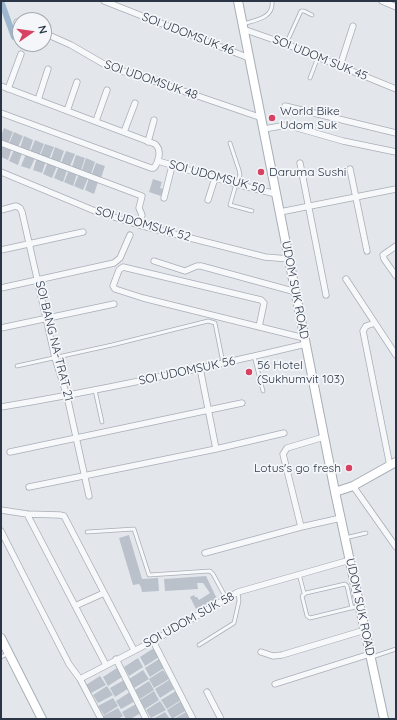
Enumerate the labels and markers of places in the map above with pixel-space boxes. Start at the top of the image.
place label: World Bike Udom Suk [280,104,340,132]
marker: World Bike Udom Suk [267,113,277,123]
place label: Daruma Sushi [269,165,346,179]
marker: Daruma Sushi [256,167,266,177]
place label: 56 Hotel (Sukhumvit 103) [257,358,345,386]
marker: 56 Hotel (Sukhumvit 103) [244,367,254,377]
place label: Lotus's go fresh [254,461,341,475]
marker: Lotus's go fresh [344,463,354,473]

